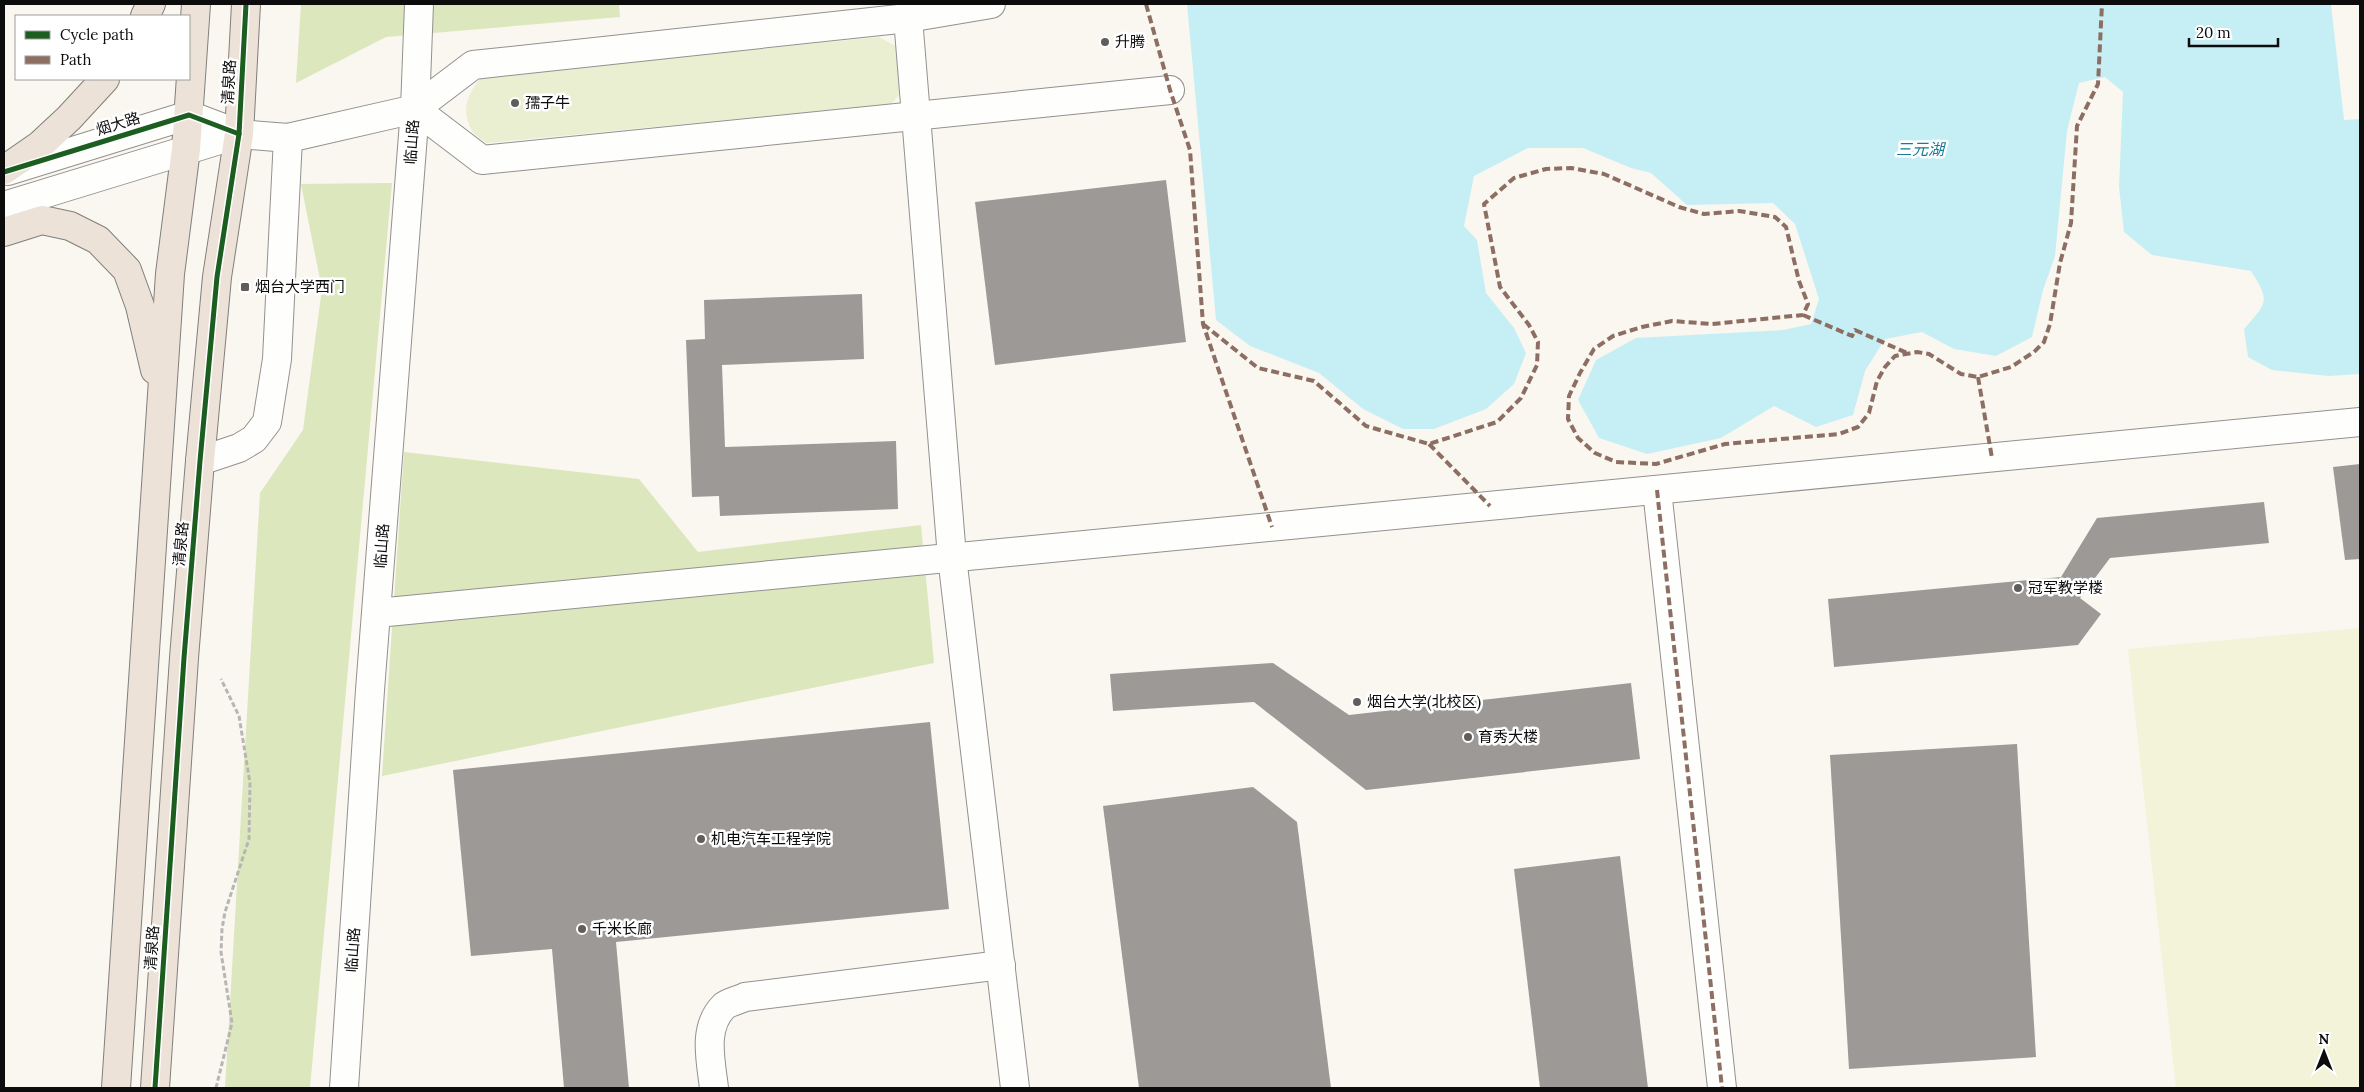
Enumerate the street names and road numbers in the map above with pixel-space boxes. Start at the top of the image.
street label: 清泉路 [218,59,239,105]
street label: 烟大路 [94,108,142,139]
street label: 临山路 [400,119,423,165]
street label: 清泉路 [169,521,192,567]
street label: 临山路 [370,523,393,569]
street label: 清泉路 [140,925,163,971]
street label: 临山路 [341,927,364,973]

